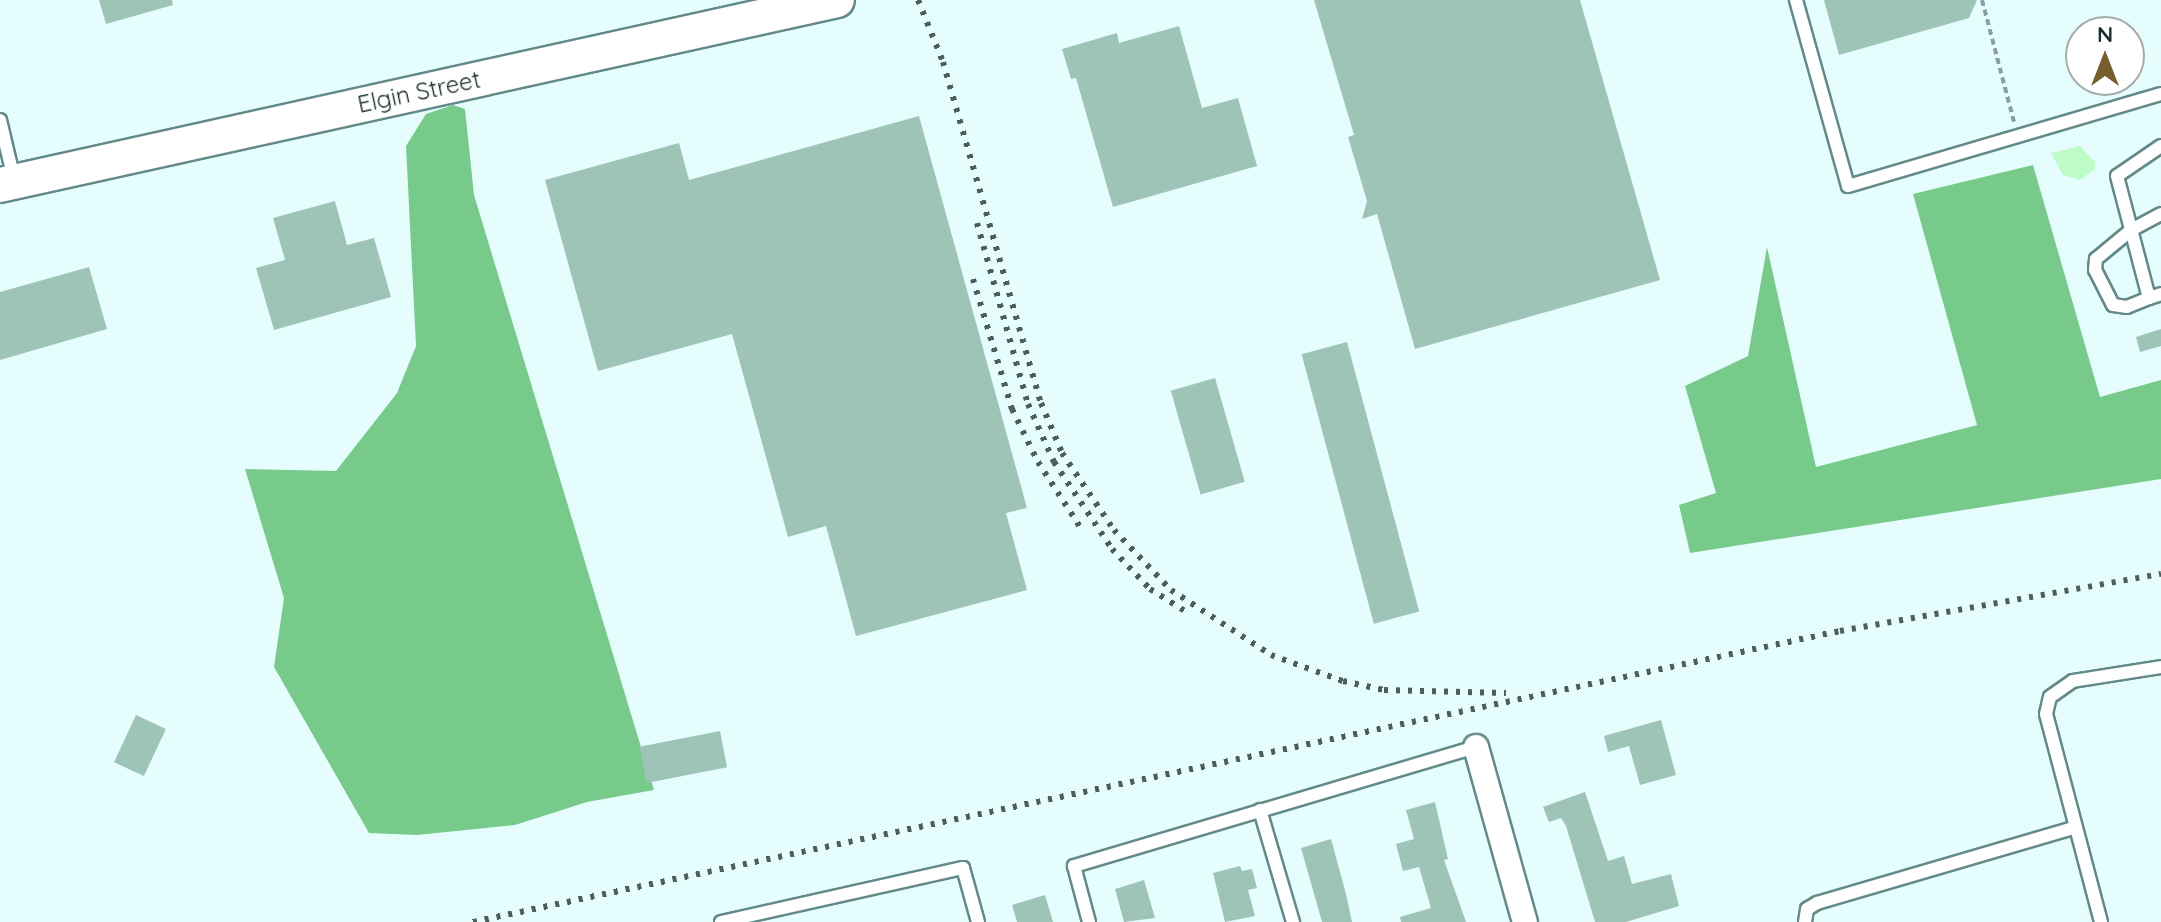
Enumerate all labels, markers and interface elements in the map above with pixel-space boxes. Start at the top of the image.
north arrow [2065,16,2145,96]
text: N [2097,20,2113,48]
street label: Elgin Street [355,65,483,119]

